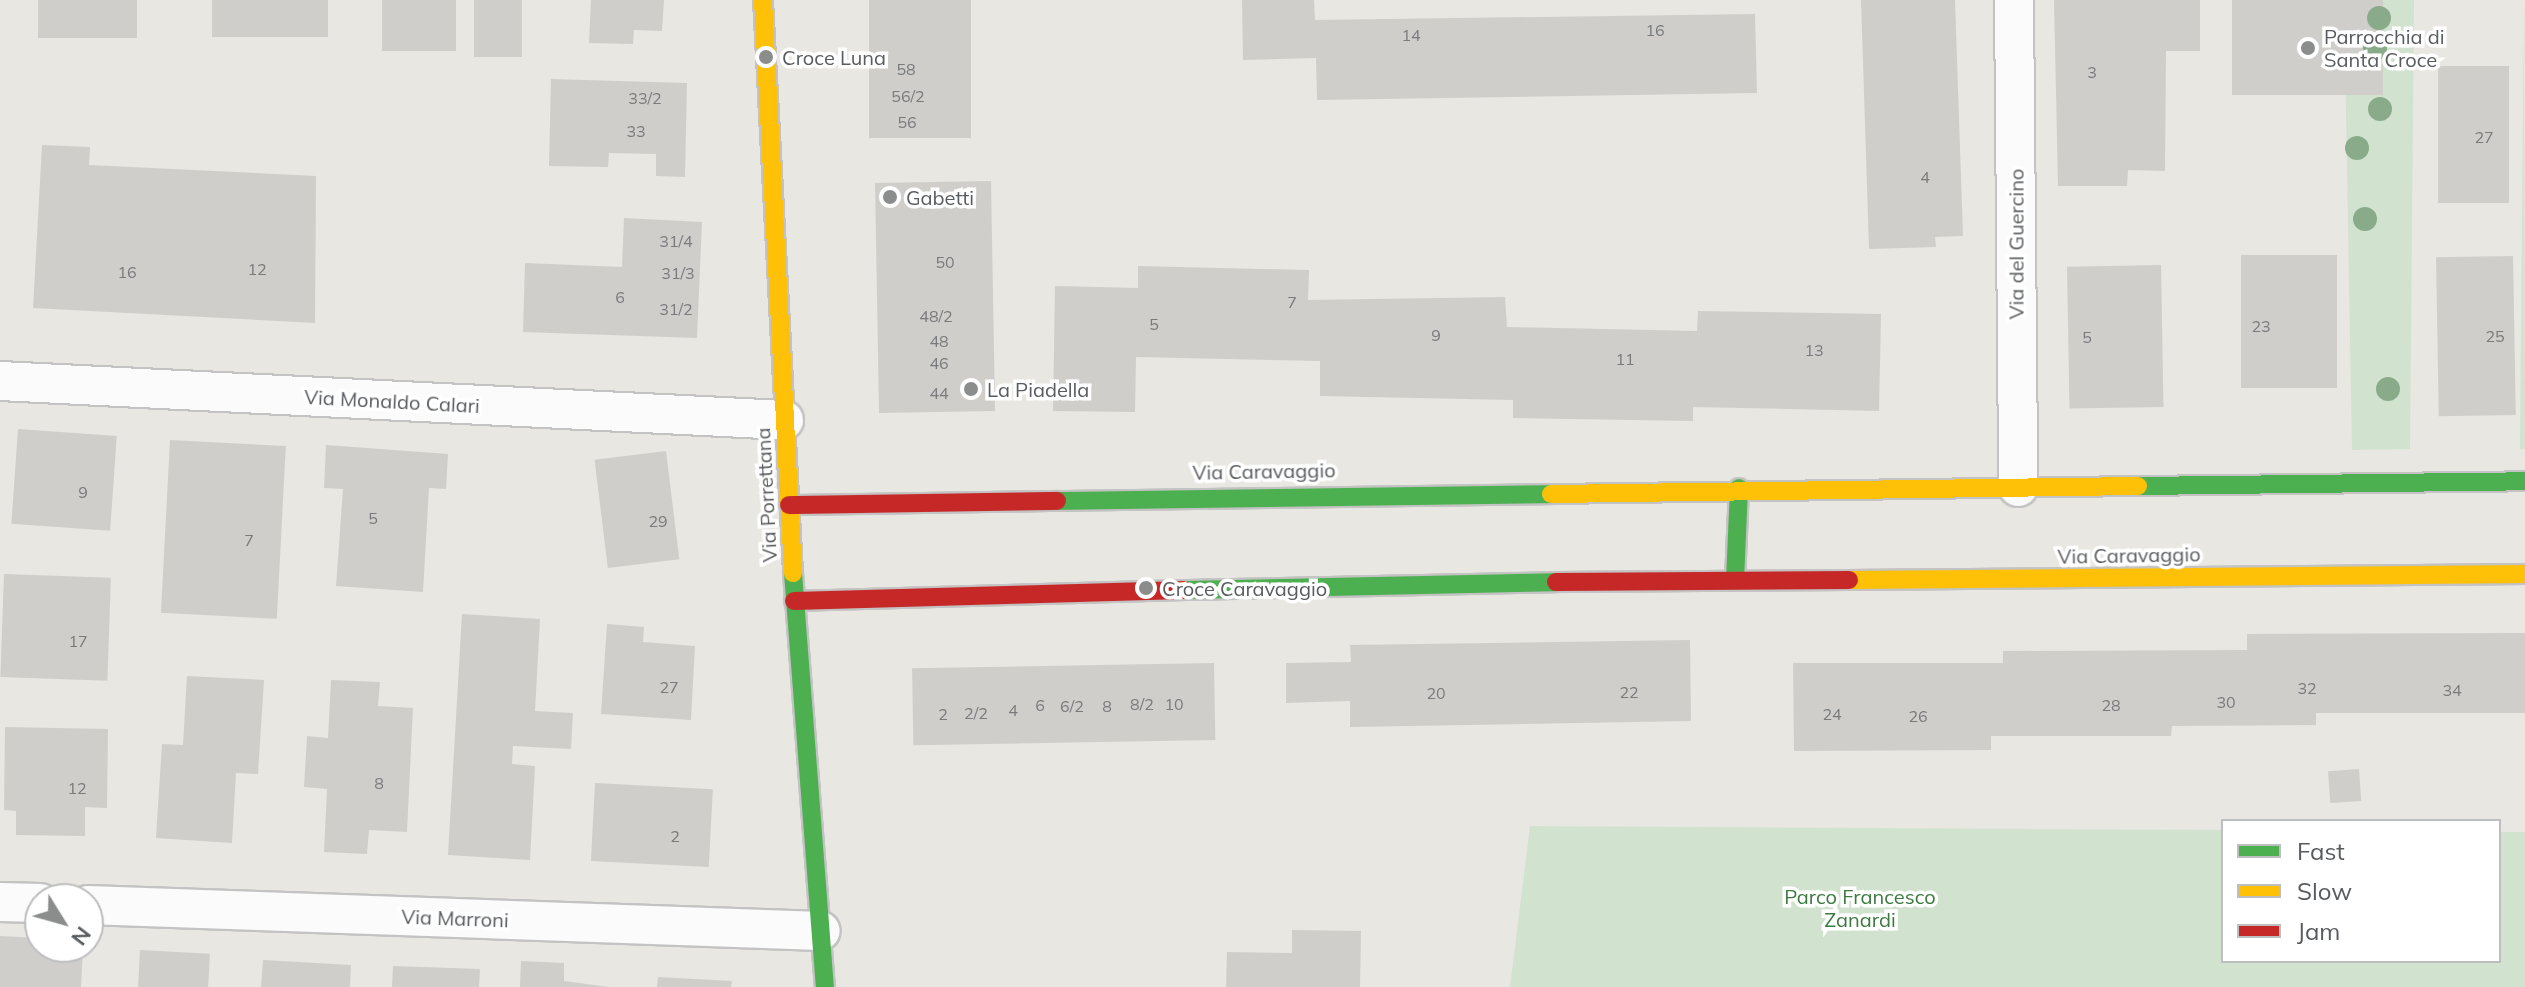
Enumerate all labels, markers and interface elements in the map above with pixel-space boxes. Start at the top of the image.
house number: 16 [1645,20,1665,40]
place label: Parrocchia di Santa Croce [2324,24,2444,71]
house number: 14 [1401,25,1421,45]
marker: Parrocchia di Santa Croce [2299,39,2317,57]
place label: Croce Luna [782,45,886,69]
marker: Croce Luna [757,48,775,66]
house number: 58 [896,59,916,79]
house number: 3 [2087,62,2097,82]
house number: 56/2 [891,86,925,106]
house number: 33/2 [628,88,662,108]
house number: 56 [897,112,917,132]
house number: 33 [626,121,646,141]
house number: 27 [2474,127,2494,147]
house number: 4 [1920,167,1930,187]
street label: Via del Guercino [2004,169,2028,319]
place label: Gabetti [906,185,974,209]
marker: Gabetti [881,188,899,206]
house number: 31/4 [659,231,693,251]
house number: 50 [935,252,955,272]
house number: 12 [247,259,267,279]
house number: 16 [117,262,137,282]
house number: 31/3 [661,263,695,283]
house number: 6 [615,287,625,307]
house number: 7 [1287,292,1297,312]
house number: 31/2 [659,299,693,319]
house number: 48/2 [919,306,953,326]
house number: 5 [1149,314,1159,334]
house number: 23 [2251,316,2271,336]
house number: 9 [1431,325,1441,345]
house number: 25 [2485,326,2505,346]
house number: 5 [2082,327,2092,347]
house number: 48 [929,331,949,351]
house number: 13 [1804,340,1824,360]
house number: 11 [1615,349,1635,369]
house number: 46 [929,353,949,373]
place label: La Piadella [987,377,1089,401]
marker: La Piadella [962,380,980,398]
house number: 44 [929,383,949,403]
street label: Via Monaldo Calari [304,384,480,418]
street label: Via Porrettana [750,427,782,563]
street label: Via Caravaggio [1192,458,1336,484]
house number: 9 [78,482,88,502]
house number: 5 [368,508,378,528]
house number: 29 [648,511,668,531]
house number: 7 [244,530,254,550]
street label: Via Caravaggio [2057,542,2201,568]
place label: Croce Caravaggio [1162,576,1327,600]
marker: Croce Caravaggio [1137,579,1155,597]
house number: 17 [68,631,88,651]
house number: 27 [659,677,679,697]
house number: 32 [2297,678,2317,698]
house number: 34 [2442,680,2462,700]
house number: 22 [1619,682,1639,702]
house number: 20 [1426,683,1446,703]
house number: 30 [2216,692,2236,712]
house number: 8/2 [1130,694,1154,714]
house number: 10 [1164,694,1184,714]
house number: 6 [1035,695,1045,715]
house number: 28 [2101,695,2121,715]
house number: 6/2 [1060,696,1084,716]
house number: 8 [1102,696,1112,716]
house number: 4 [1008,700,1018,720]
house number: 2/2 [964,703,988,723]
house number: 2 [938,704,948,724]
house number: 24 [1822,704,1842,724]
house number: 26 [1908,706,1928,726]
house number: 8 [374,773,384,793]
house number: 12 [67,778,87,798]
legend [2221,819,2501,963]
house number: 2 [670,826,680,846]
text: Fast [2297,836,2345,866]
text: Slow [2297,876,2352,906]
north arrow [24,883,104,963]
park label: Parco Francesco Zanardi [1784,884,1936,931]
street label: Via Marroni [401,904,509,932]
text: Jam [2297,916,2340,946]
text: N [65,921,98,951]

